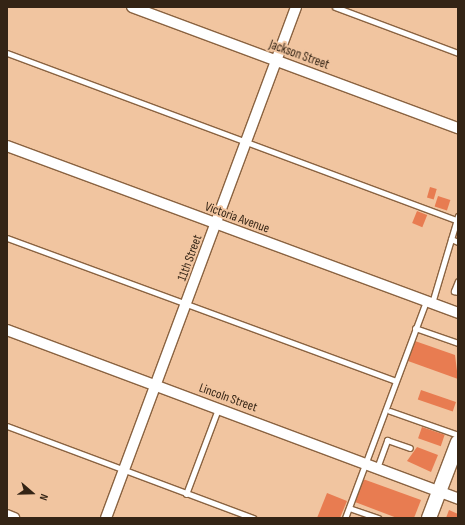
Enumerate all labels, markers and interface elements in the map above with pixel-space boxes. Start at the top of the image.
street label: Jackson Street [267,37,331,73]
street label: Victoria Avenue [203,199,271,237]
street label: 11th Street [174,233,206,283]
street label: Lincoln Street [197,380,259,416]
north arrow [12,473,52,513]
text: N [37,492,51,502]

